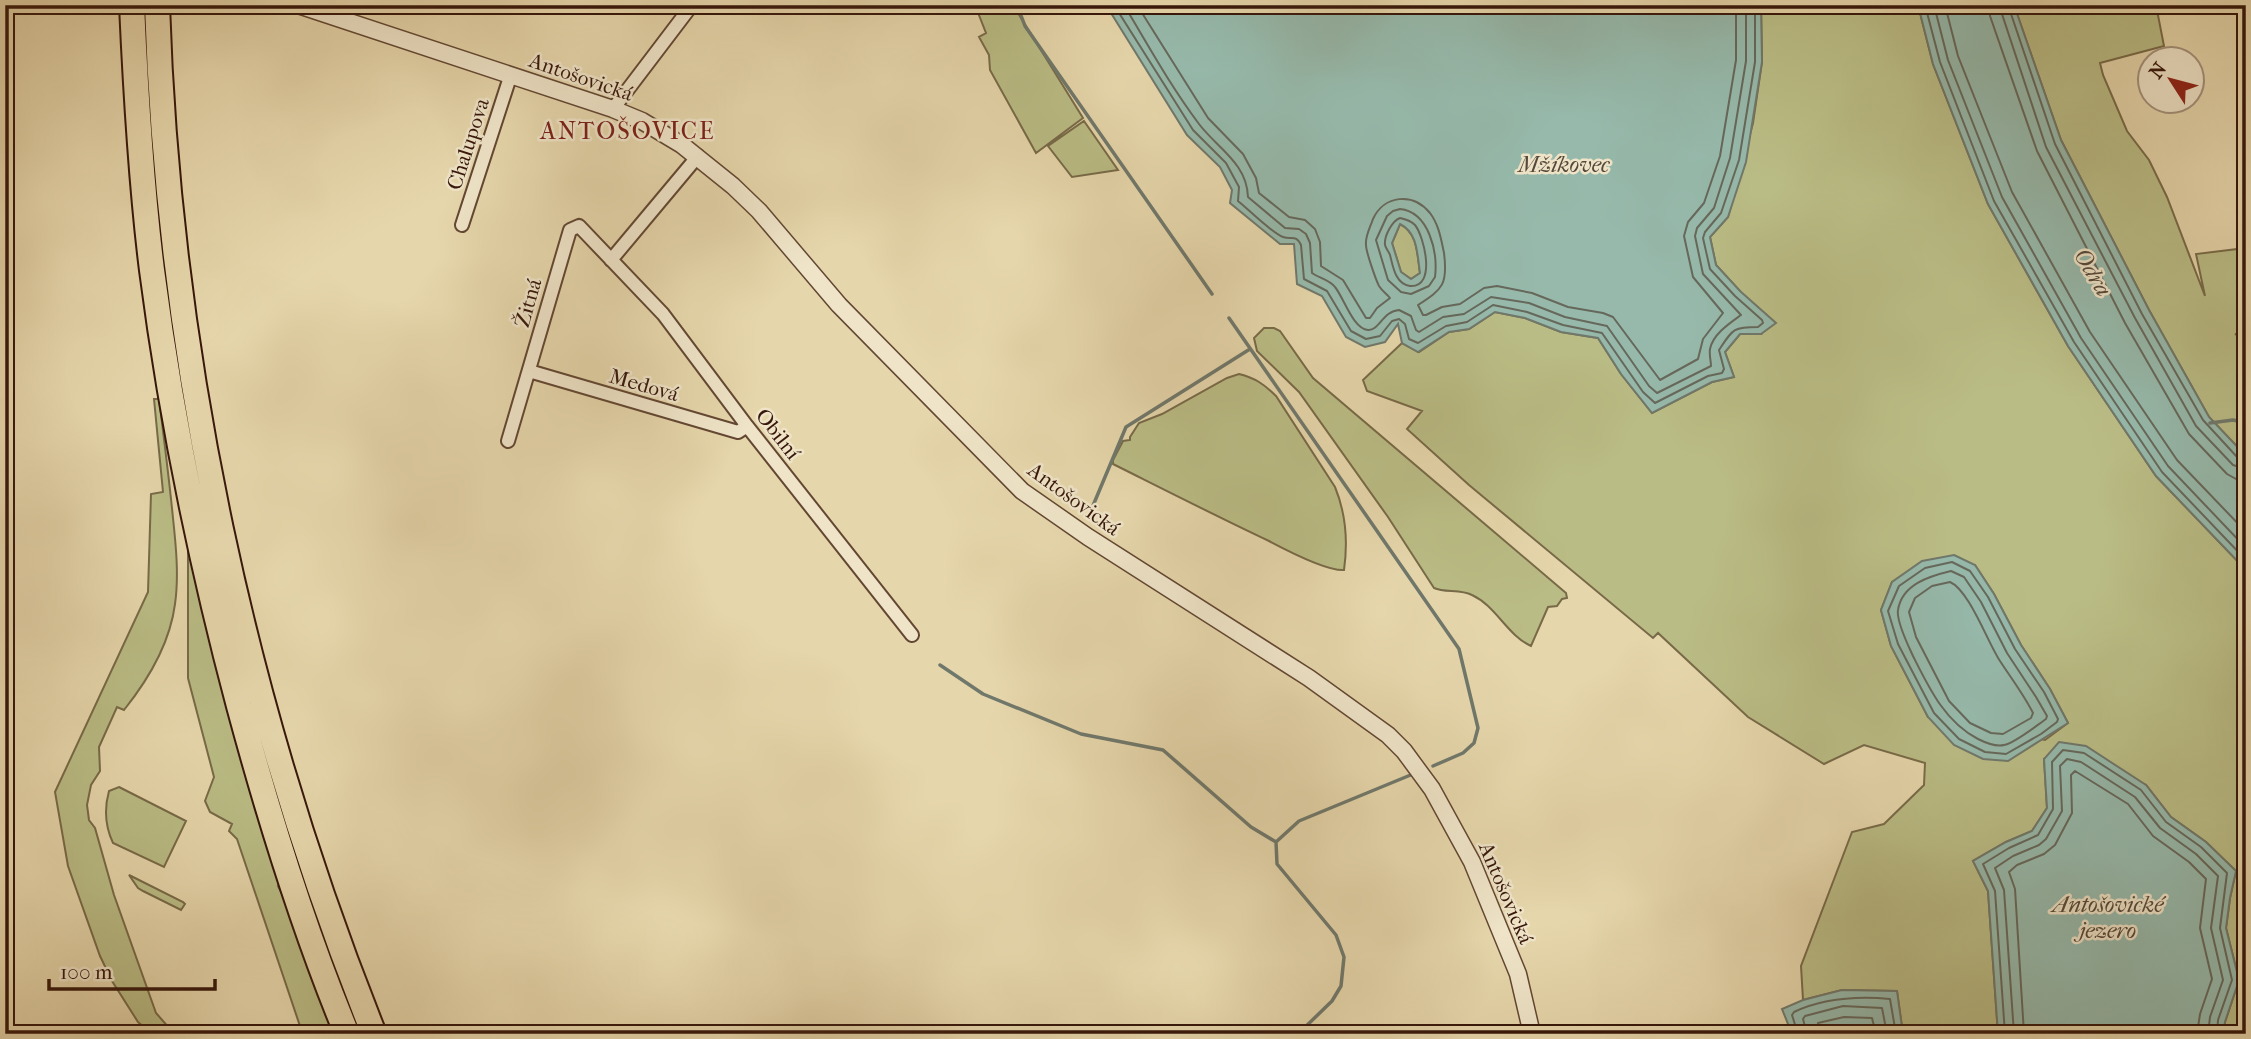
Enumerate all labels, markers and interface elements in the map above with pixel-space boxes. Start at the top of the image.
north arrow [2136,46,2206,116]
street label: Antošovická [525,48,636,106]
text: N [2145,58,2172,83]
street label: Chalupova [442,95,494,193]
district label: ANTOŠOVICE [539,116,716,145]
water label: Mžíkovec [1516,151,1611,178]
water label: Odra [2068,243,2117,301]
street label: Žitná [510,276,546,330]
street label: Medová [607,364,682,406]
street label: Obilní [751,404,806,465]
street label: Antošovická [1022,457,1125,541]
street label: Antošovická [1473,838,1538,948]
water label: Antošovické jezero [2049,891,2167,944]
scale bar [49,948,215,992]
text: 100 m [60,960,113,984]

